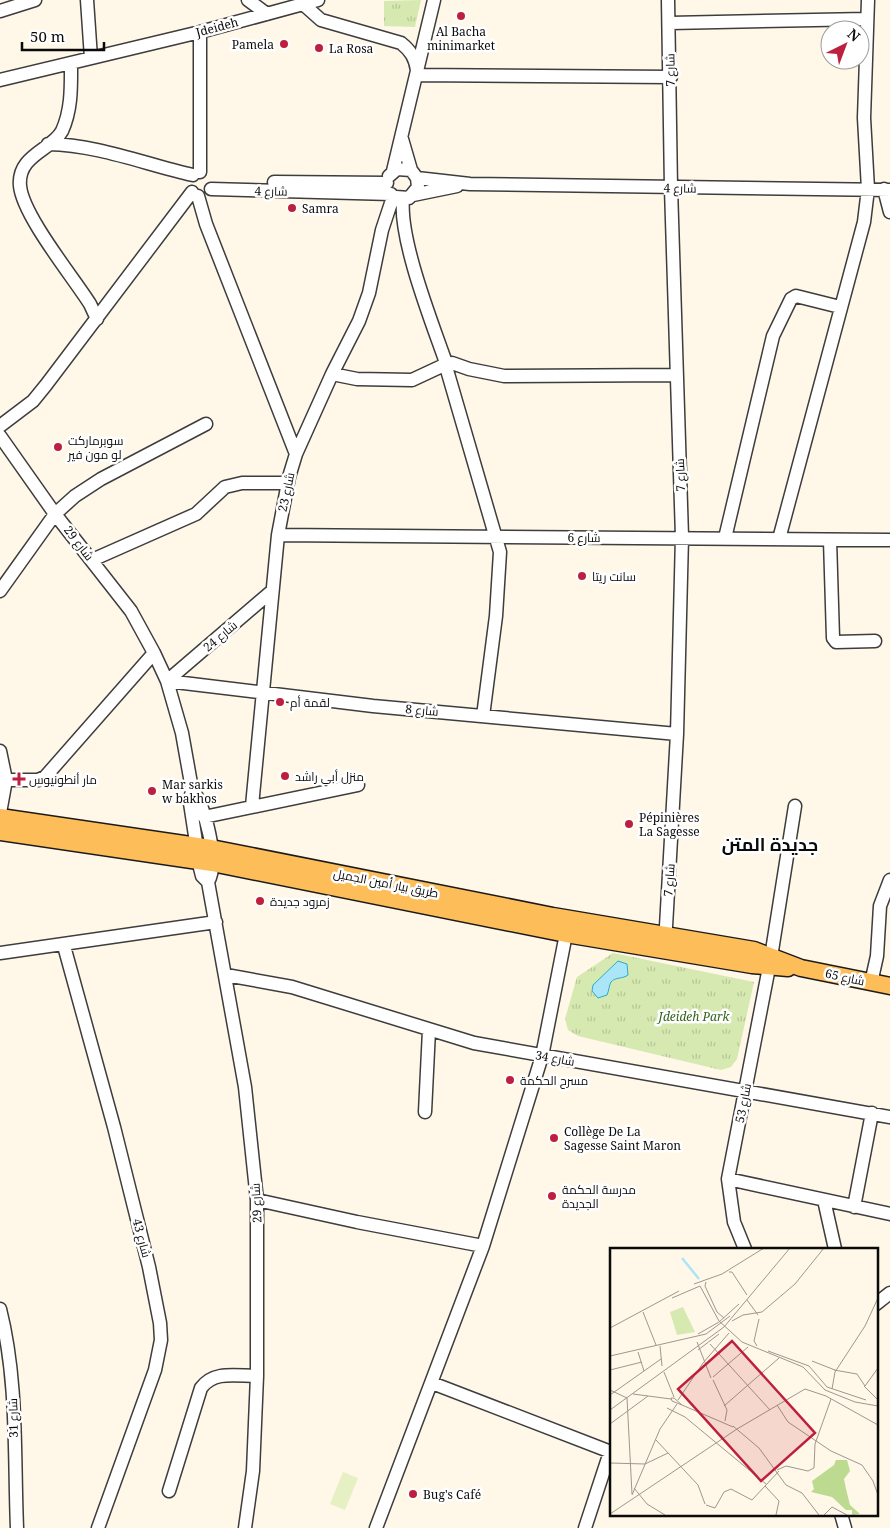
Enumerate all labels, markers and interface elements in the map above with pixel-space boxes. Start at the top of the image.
marker: Al Bacha minimarket [455,10,467,22]
street label: Jdeideh [193,13,240,41]
scale bar [22,20,105,52]
north arrow [820,20,870,70]
place label: Al Bacha minimarket [427,23,495,54]
text: N [844,24,864,46]
text: 50 m [30,26,65,46]
place label: Pamela [232,36,274,53]
marker: Pamela [278,38,290,50]
place label: La Rosa [329,40,374,57]
marker: La Rosa [313,42,325,54]
street label: شارع 7 [661,53,679,87]
street label: شارع 4 [663,179,697,197]
street label: شارع 4 [254,182,288,200]
place label: Samra [302,200,339,217]
marker: Samra [286,202,298,214]
place label: سوبرماركت لو مون فير [67,432,123,463]
marker: سوبرماركت لو مون فير [52,441,64,453]
street label: شارع 7 [671,458,689,492]
street label: شارع 23 [274,471,298,513]
street label: شارع 29 [60,522,98,564]
street label: شارع 6 [567,529,601,546]
place label: سانت ريتا [592,568,636,585]
marker: سانت ريتا [576,570,588,582]
street label: شارع 24 [199,617,241,655]
place label: لقمة أم [290,694,330,711]
marker: لقمة أم [274,696,286,708]
street label: شارع 8 [405,700,439,720]
place label: منزل أبي راشد [295,768,364,787]
marker: منزل أبي راشد [279,770,291,782]
place label: مار أنطونيوس [29,771,97,788]
marker: مار أنطونيوس [13,773,25,785]
place label: Mar sarkis w bakhos [162,776,223,807]
marker: Mar sarkis w bakhos [146,785,158,797]
place label: Pépinières La Sagesse [639,809,700,840]
marker: Pépinières La Sagesse [623,818,635,830]
district label: جديدة المتن [722,832,818,856]
street label: شارع 7 [659,863,679,897]
street label: طريق بيار أمين الجميل [332,864,440,902]
place label: زمرود جديدة [270,893,330,910]
marker: زمرود جديدة [254,895,266,907]
street label: شارع 65 [824,965,866,989]
park label: Jdeideh Park [657,1008,731,1025]
street label: شارع 34 [534,1046,576,1070]
place label: مسرح الحكمة [520,1072,588,1089]
marker: مسرح الحكمة [504,1074,516,1086]
street label: شارع 53 [731,1082,755,1124]
place label: Collège De La Sagesse Saint Maron [564,1123,681,1154]
marker: Collège De La Sagesse Saint Maron [548,1132,560,1144]
place label: مدرسة الحكمة الجديدة [562,1181,636,1212]
street label: شارع 29 [246,1183,266,1223]
marker: مدرسة الحكمة الجديدة [546,1190,558,1202]
street label: شارع 43 [129,1217,155,1259]
inset map [610,1248,878,1516]
street label: شارع 31 [4,1398,22,1438]
place label: Bug's Café [423,1486,481,1503]
marker: Bug's Café [407,1488,419,1500]

